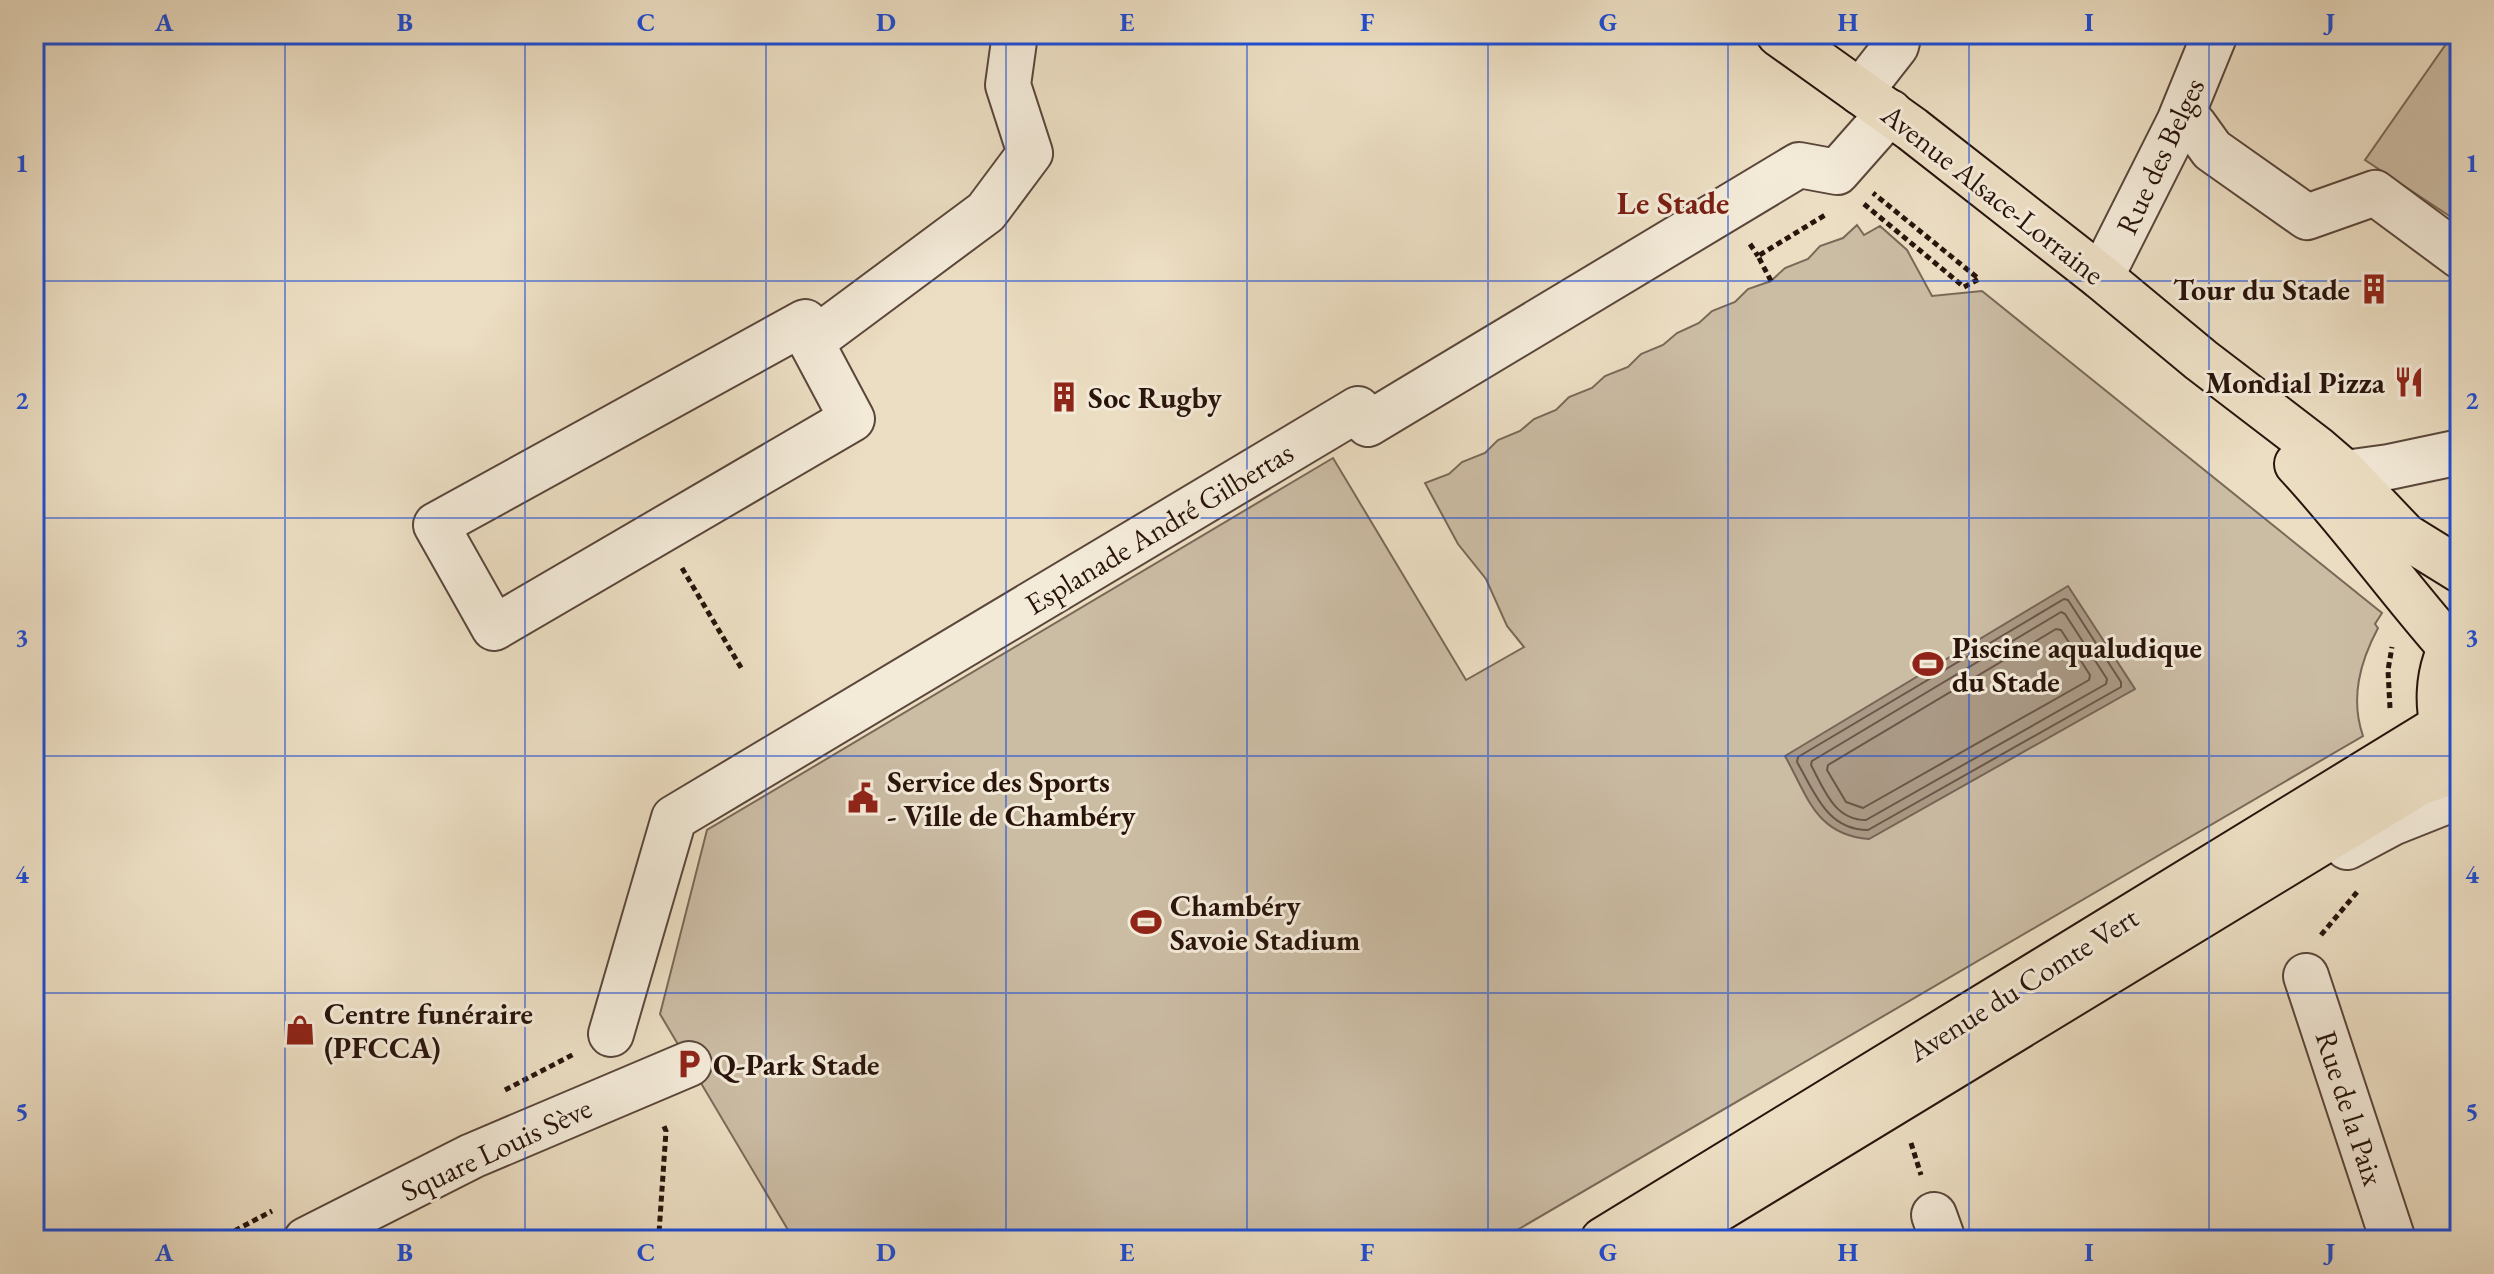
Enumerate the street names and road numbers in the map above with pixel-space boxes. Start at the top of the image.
street label: Rue des Belges [2107,71,2213,241]
street label: Avenue Alsace-Lorraine [1873,94,2112,293]
street label: Esplanade André Gilbertas [1018,433,1300,623]
street label: Avenue du Comte Vert [1900,897,2146,1071]
street label: Rue de la Paix [2307,1026,2393,1190]
street label: Square Louis Sève [394,1088,598,1210]

